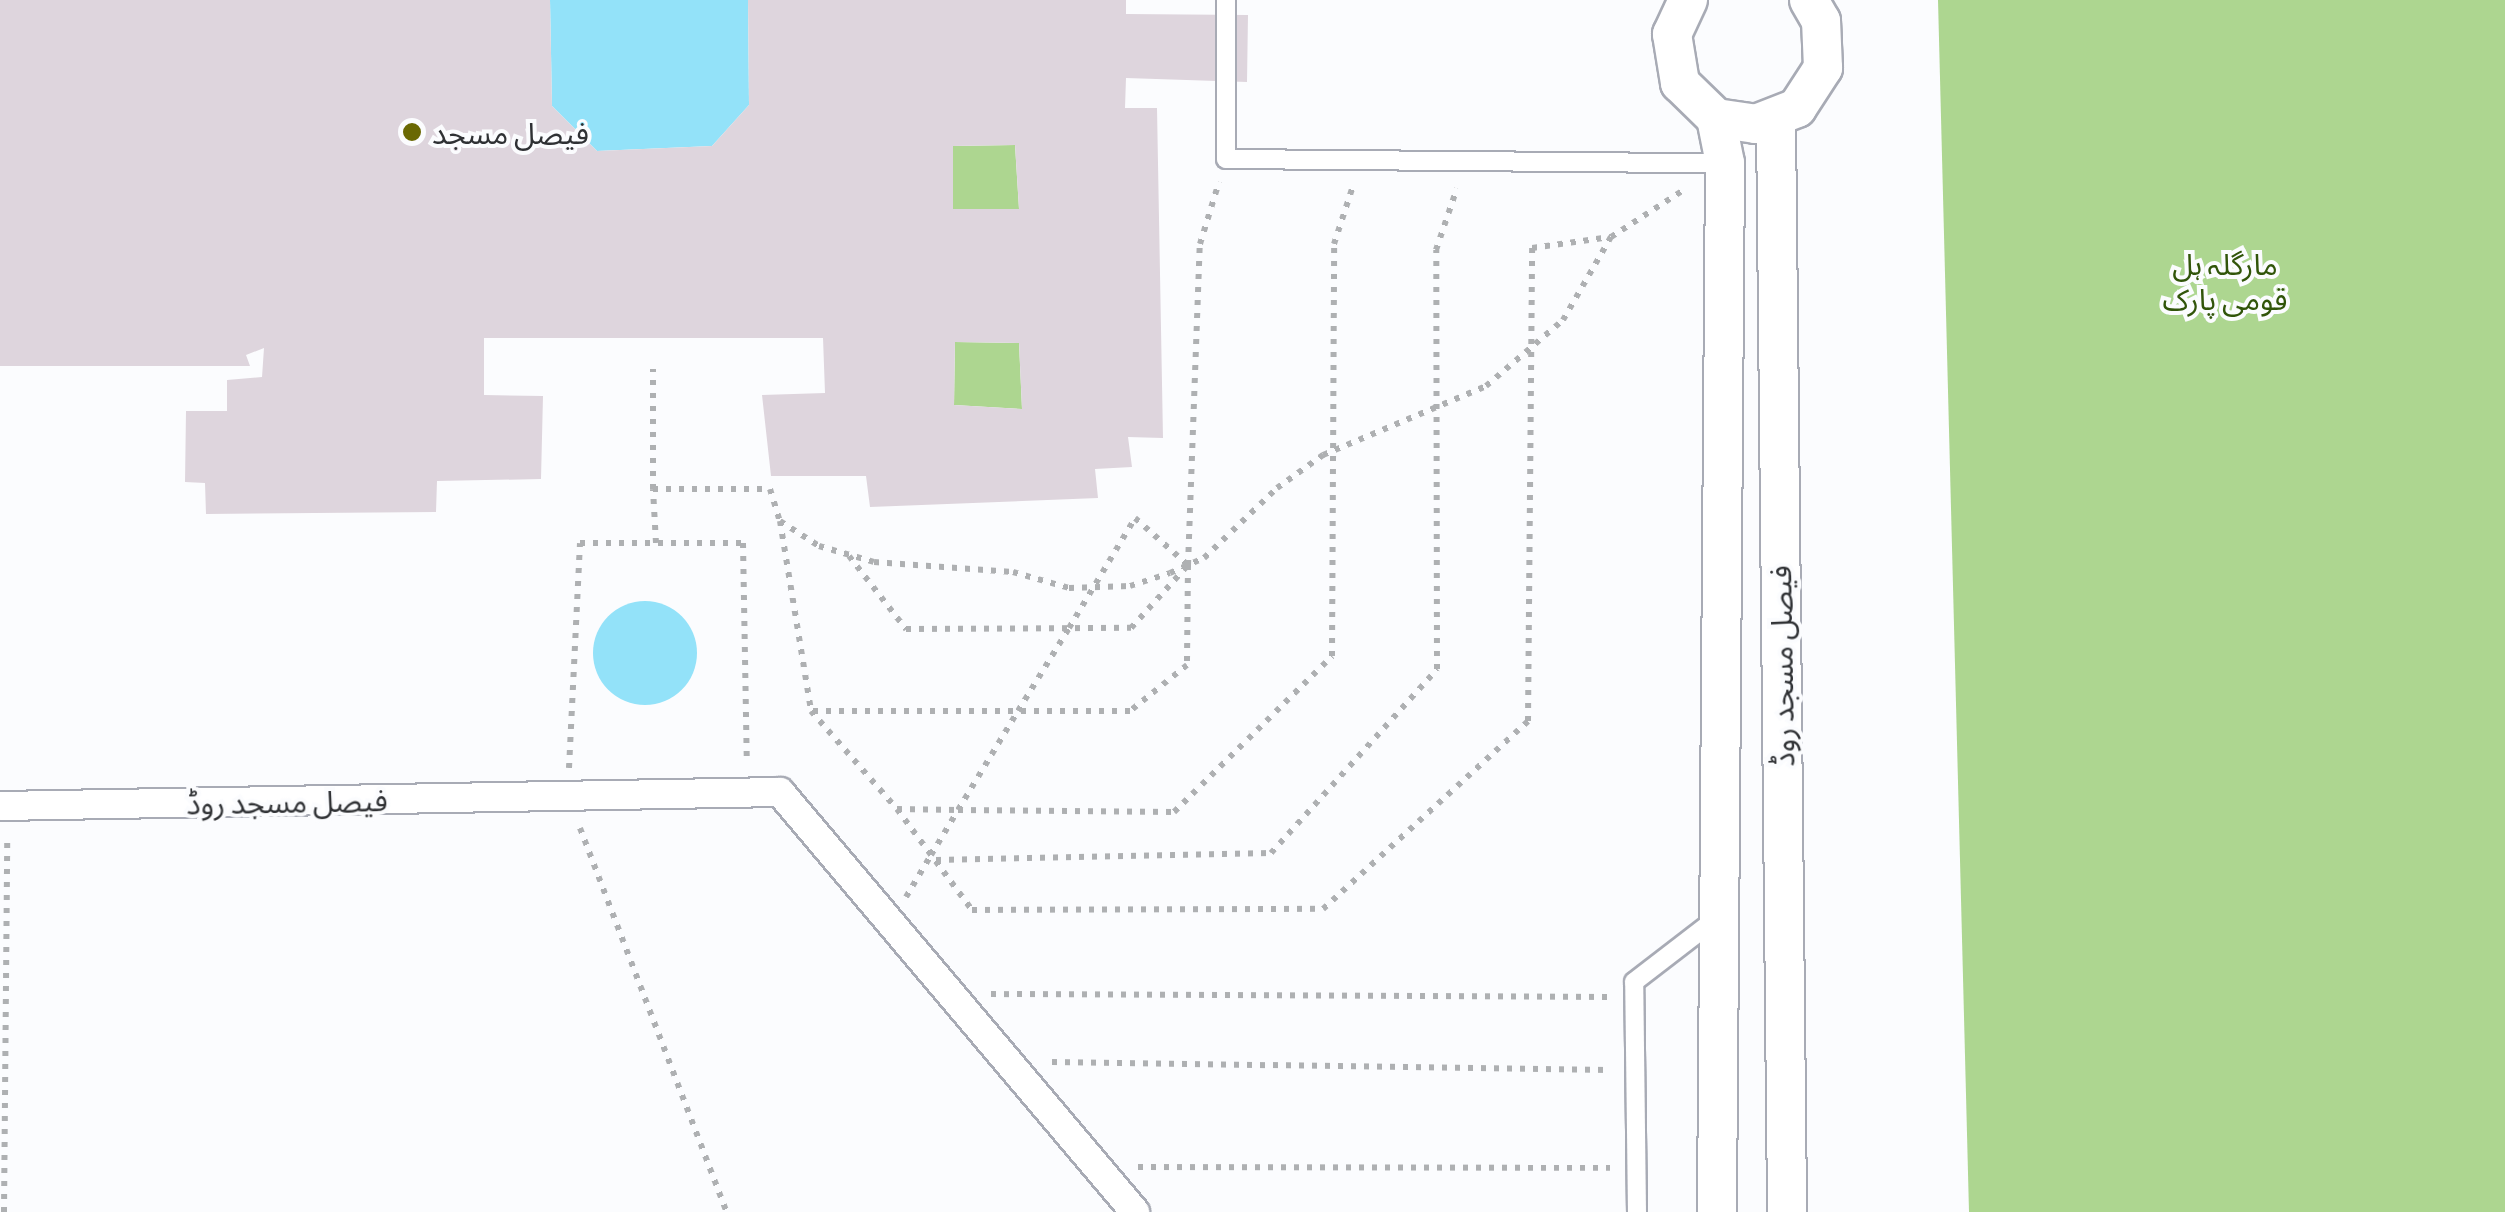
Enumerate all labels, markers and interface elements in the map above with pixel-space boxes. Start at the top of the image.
place label: فیصل مسجد [432,114,589,150]
marker: فیصل مسجد [401,121,423,143]
park label: مارگلہ ہل قومی پارک [2163,245,2287,316]
street label: فیصل مسجد روڈ [1761,565,1801,767]
street label: فیصل مسجد روڈ [186,781,388,821]

